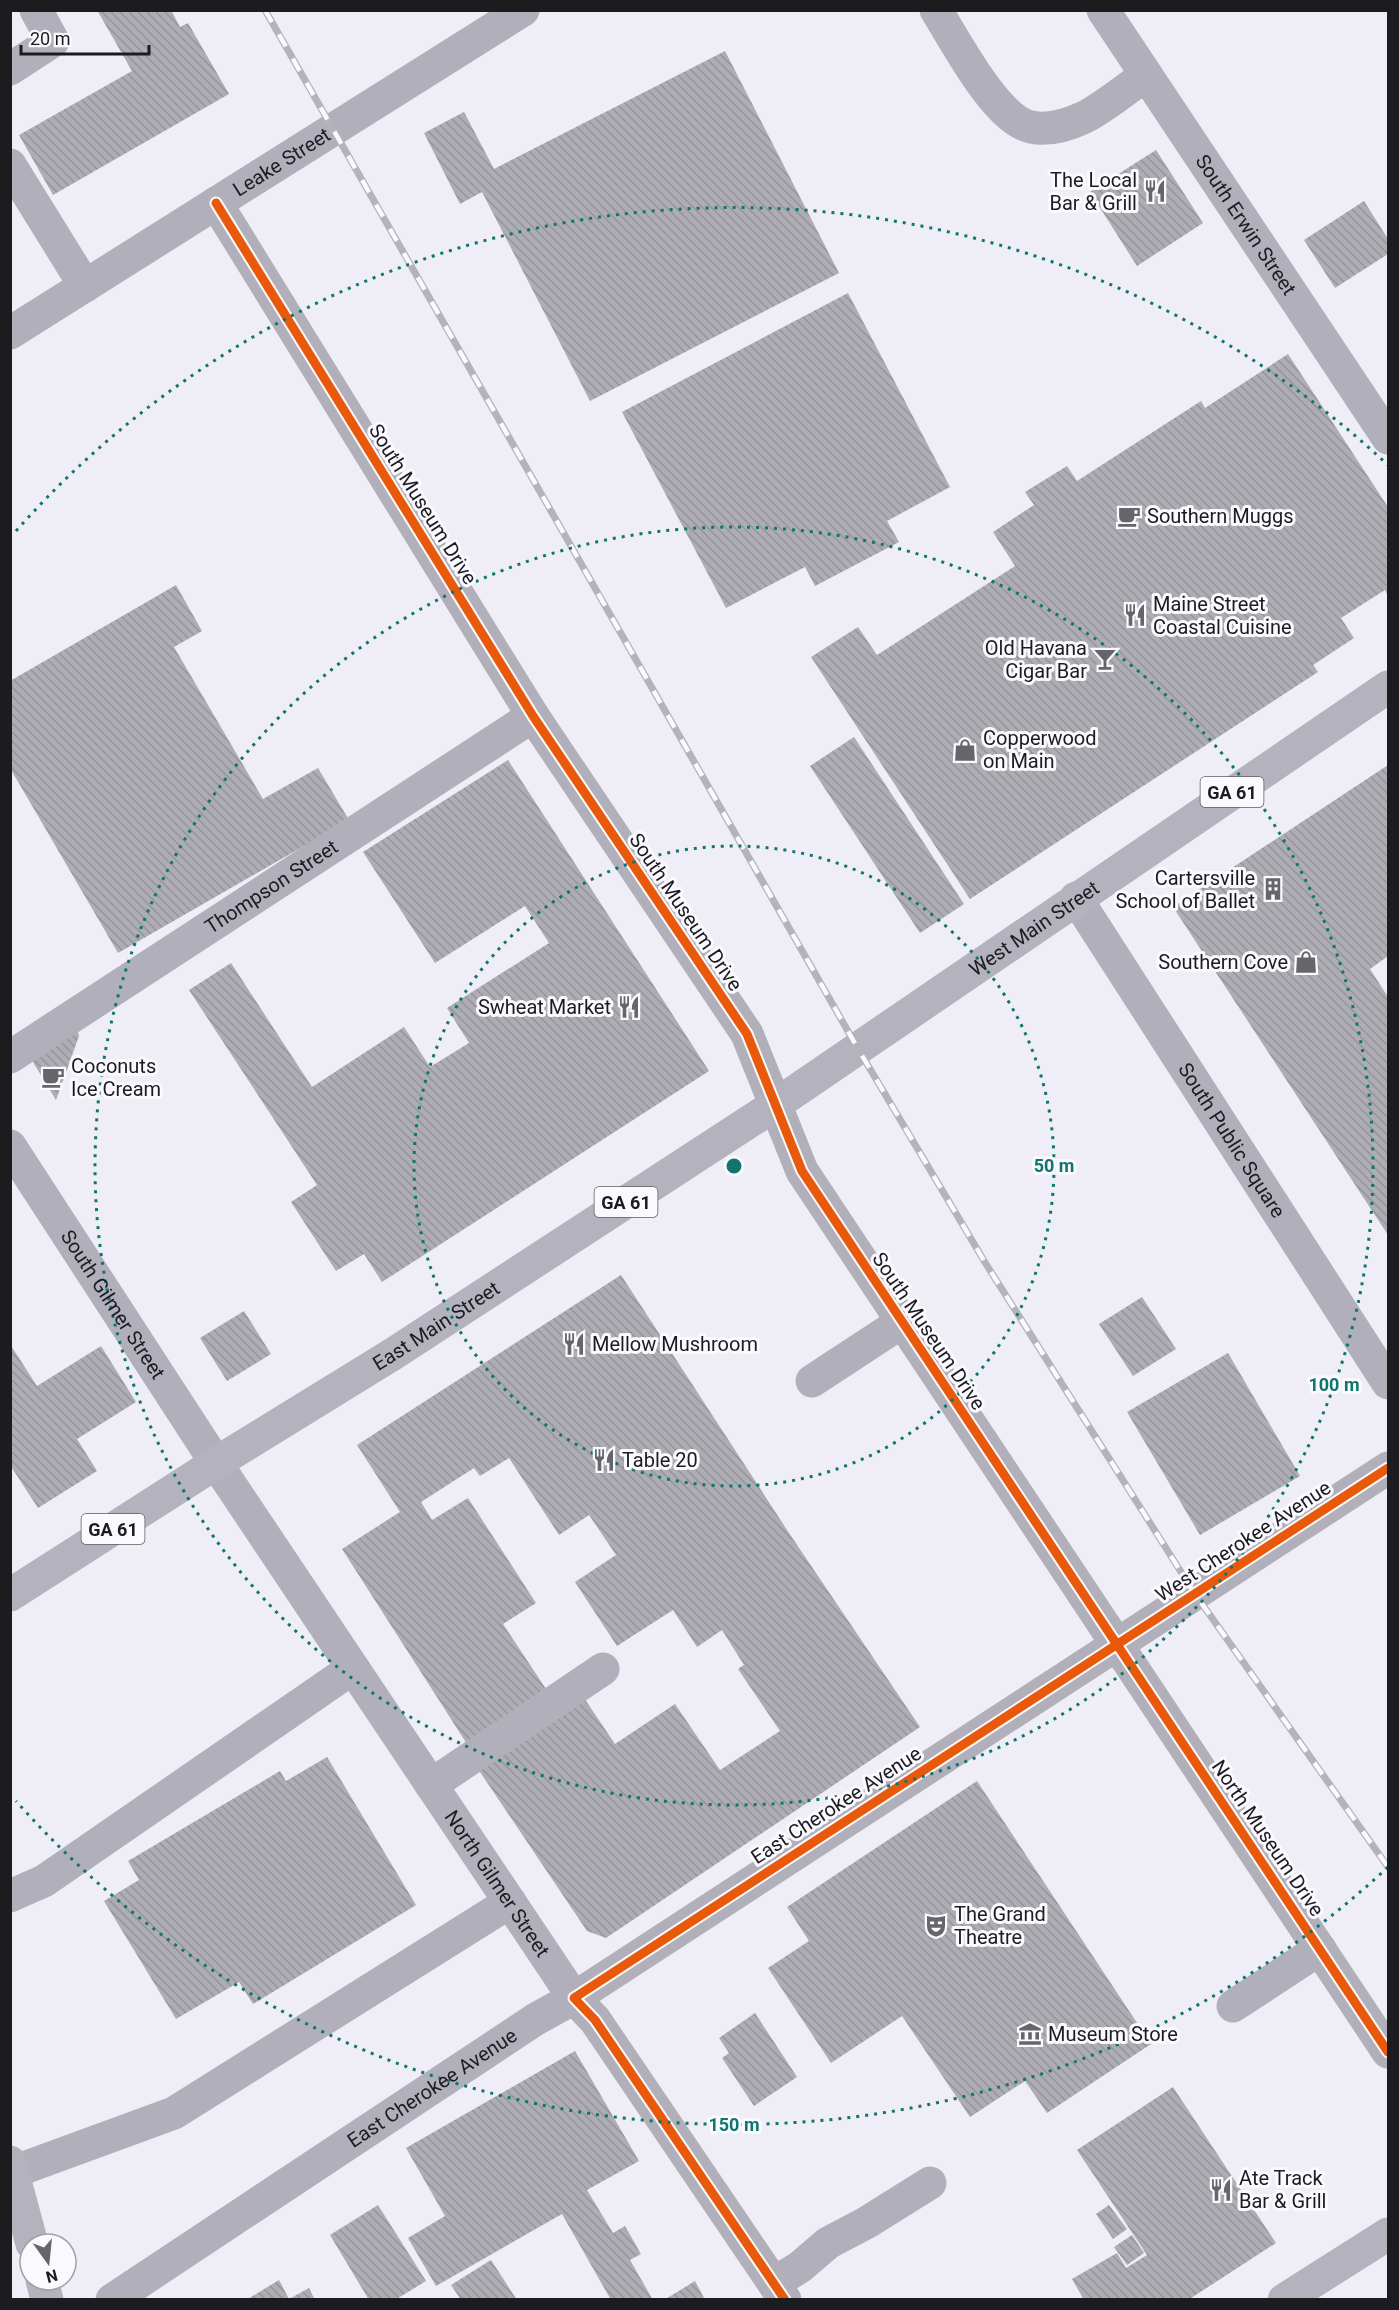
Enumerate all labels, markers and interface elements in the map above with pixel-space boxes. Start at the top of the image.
scale bar [21,18,148,56]
text: 20 m [30,28,70,49]
street label: Leake Street [228,122,335,202]
street label: South Erwin Street [1191,150,1301,300]
place label: The Local Bar & Grill [1050,168,1137,215]
restaurant icon: The Local Bar & Grill [1142,178,1168,204]
street label: South Museum Drive [364,419,482,589]
cafe icon: Southern Muggs [1116,503,1142,529]
place label: Southern Muggs [1147,504,1294,528]
place label: Maine Street Coastal Cuisine [1153,592,1292,639]
restaurant icon: Maine Street Coastal Cuisine [1122,602,1148,628]
place label: Old Havana Cigar Bar [985,636,1087,683]
bar icon: Old Havana Cigar Bar [1092,646,1118,672]
place label: Copperwood on Main [983,726,1097,773]
shop icon: Copperwood on Main [952,737,978,763]
road number: GA 61 [1200,777,1264,807]
street label: South Museum Drive [624,829,748,995]
street label: Thompson Street [200,835,342,939]
place label: Cartersville School of Ballet [1115,866,1255,913]
street label: West Main Street [964,876,1104,981]
building icon: Cartersville School of Ballet [1260,876,1286,902]
shop icon: Southern Cove [1293,949,1319,975]
place label: Southern Cove [1158,950,1288,974]
restaurant icon: Swheat Market [616,994,642,1020]
place label: Swheat Market [478,995,611,1019]
place label: Coconuts Ice Cream [71,1054,161,1101]
street label: South Public Square [1173,1058,1290,1222]
cafe icon: Coconuts Ice Cream [40,1064,66,1090]
text: 50 m [1034,1155,1074,1176]
centre of rings [724,1156,744,1176]
road number: GA 61 [594,1187,658,1217]
street label: South Gilmer Street [56,1225,170,1384]
street label: South Museum Drive [867,1248,991,1414]
street label: East Main Street [368,1276,504,1376]
restaurant icon: Mellow Mushroom [561,1331,587,1357]
place label: Mellow Mushroom [592,1332,758,1356]
text: 100 m [1308,1374,1360,1395]
restaurant icon: Table 20 [591,1447,617,1473]
place label: Table 20 [622,1448,698,1472]
street label: West Cherokee Avenue [1151,1475,1335,1607]
road number: GA 61 [82,1514,144,1544]
street label: East Cherokee Avenue [746,1741,926,1869]
street label: North Museum Drive [1207,1755,1329,1921]
street label: North Gilmer Street [440,1806,555,1961]
place label: The Grand Theatre [954,1902,1046,1949]
theatre icon: The Grand Theatre [923,1913,949,1939]
museum icon: Museum Store [1017,2021,1043,2047]
place label: Museum Store [1048,2022,1178,2046]
street label: East Cherokee Avenue [343,2023,521,2153]
text: 150 m [708,2114,760,2135]
place label: Ate Track Bar & Grill [1239,2166,1326,2213]
restaurant icon: Ate Track Bar & Grill [1208,2177,1234,2203]
north arrow [18,2232,78,2292]
text: N [44,2265,60,2287]

